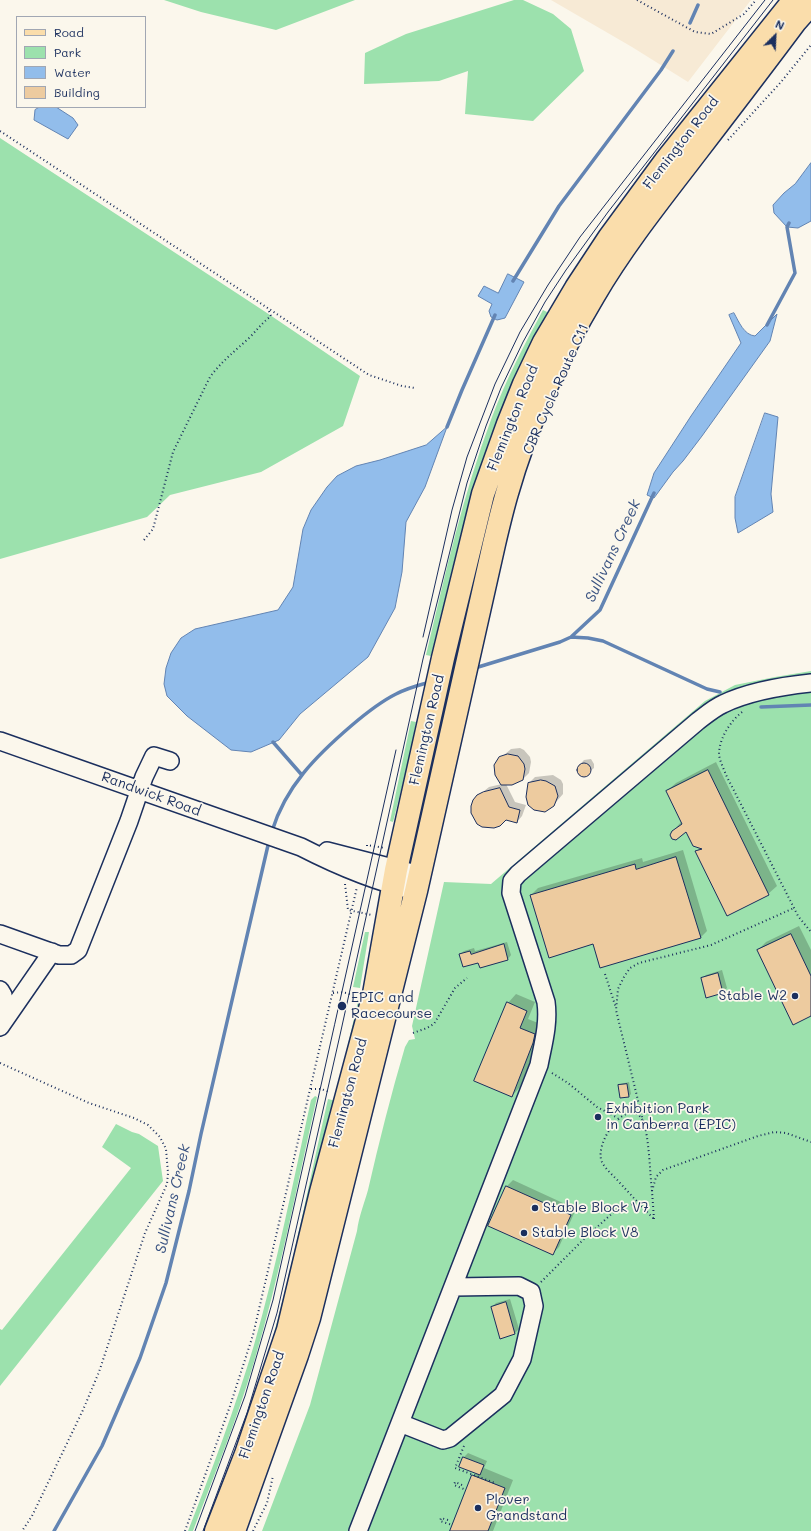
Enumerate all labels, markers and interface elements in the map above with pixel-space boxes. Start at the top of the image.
legend [16,16,146,108]
north arrow [755,16,795,56]
text: N [773,16,787,33]
text: Road [54,24,84,40]
text: Park [54,44,81,60]
text: Water [54,64,91,80]
text: Building [54,84,100,100]
street label: Flemington Road [640,93,722,193]
street label: CBR Cycle Route C11 [520,321,592,457]
street label: Flemington Road [484,363,542,473]
water label: Sullivans Creek [581,497,645,605]
street label: Flemington Road [406,673,448,787]
street label: Randwick Road [99,768,203,820]
place label: Stable W2 [719,988,787,1004]
place label: EPIC and Racecourse [351,990,432,1022]
marker: Stable W2 [790,991,800,1001]
marker: EPIC and Racecourse [336,1000,348,1012]
street label: Flemington Road [325,1036,371,1150]
place label: Exhibition Park in Canberra (EPIC) [606,1101,736,1134]
marker: Exhibition Park in Canberra (EPIC) [593,1112,603,1122]
water label: Sullivans Creek [152,1143,194,1255]
place label: Stable Block V7 [543,1200,649,1216]
marker: Stable Block V7 [530,1203,540,1213]
place label: Stable Block V8 [532,1225,638,1241]
marker: Stable Block V8 [519,1228,529,1238]
street label: Flemington Road [236,1349,288,1461]
place label: Plover Grandstand [486,1492,567,1524]
marker: Plover Grandstand [473,1503,483,1513]

